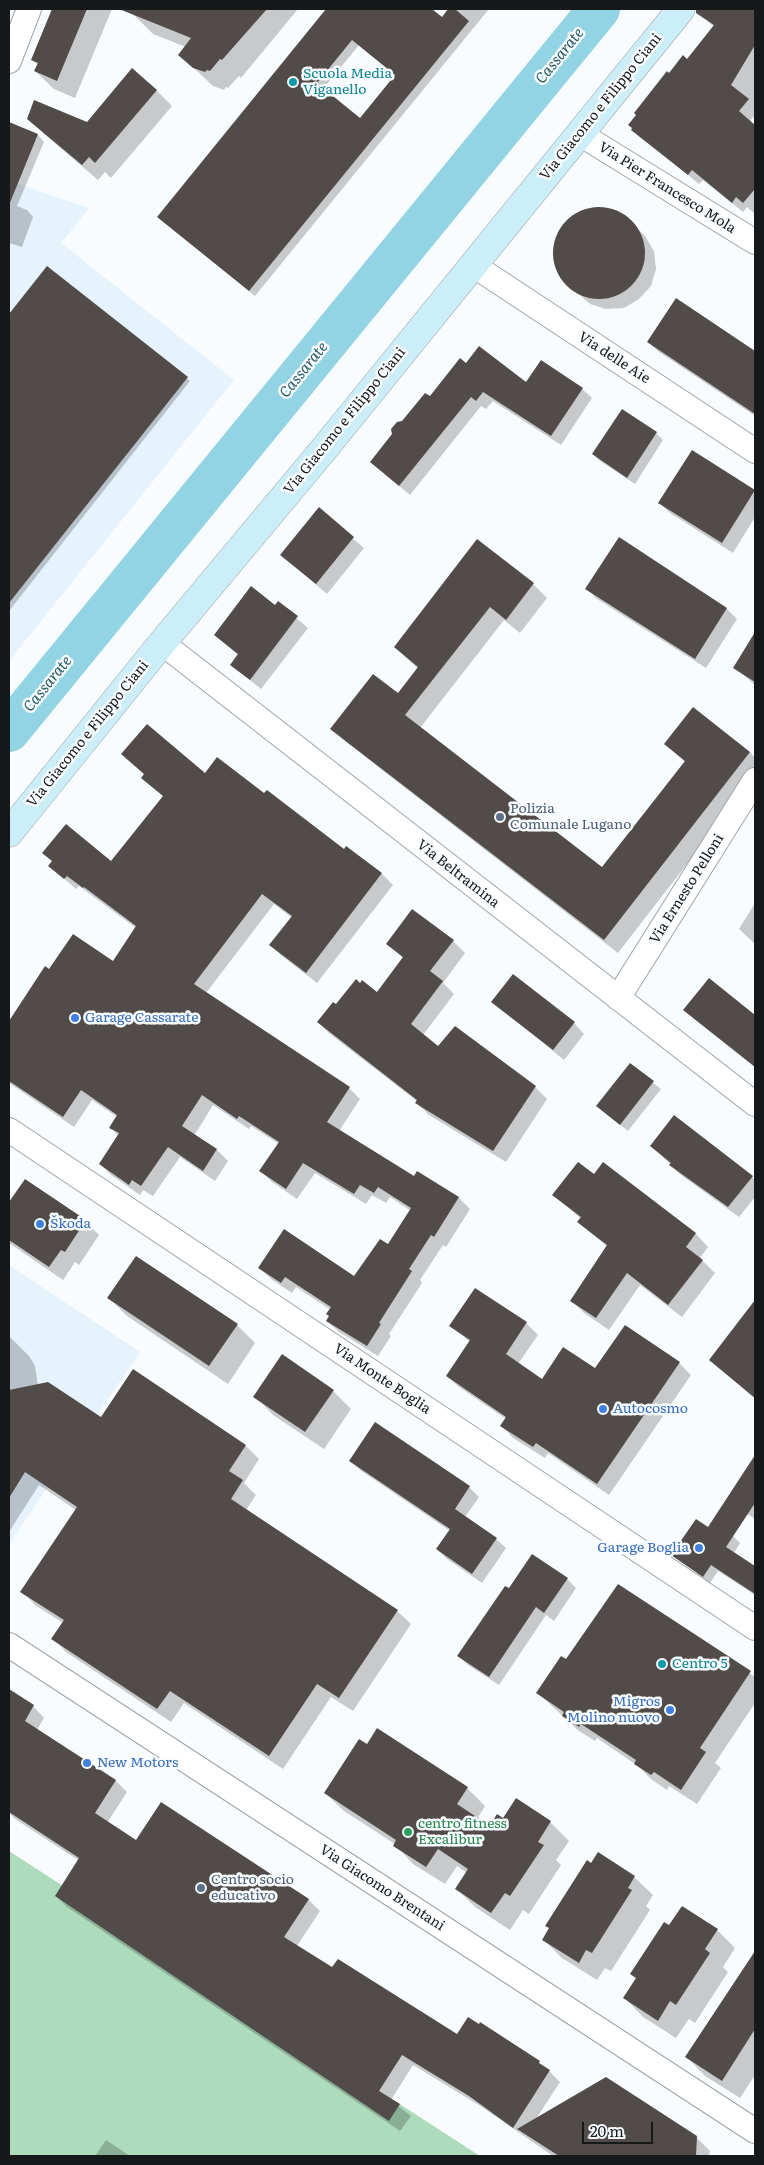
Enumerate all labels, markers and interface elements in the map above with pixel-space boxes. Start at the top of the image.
water label: Cassarate [532,24,588,88]
street label: Via Giacomo e Filippo Ciani [537,30,665,184]
place label: Scuola Media Viganello [303,66,392,98]
marker: Scuola Media Viganello [287,76,299,88]
street label: Via Pier Francesco Mola [595,139,739,237]
street label: Via delle Aie [575,329,653,387]
water label: Cassarate [276,338,332,402]
street label: Via Giacomo e Filippo Ciani [281,344,409,498]
water label: Cassarate [20,652,76,716]
street label: Via Giacomo e Filippo Ciani [24,657,152,811]
place label: Polizia Comunale Lugano [510,801,631,834]
marker: Polizia Comunale Lugano [494,811,506,823]
street label: Via Ernesto Pelloni [646,831,728,947]
street label: Via Beltramina [413,836,503,912]
place label: Garage Cassarate [85,1010,198,1026]
marker: Garage Cassarate [69,1012,81,1024]
place label: Škoda [50,1216,91,1232]
marker: Škoda [34,1218,46,1230]
street label: Via Monte Boglia [330,1340,434,1418]
place label: Autocosmo [613,1401,688,1417]
marker: Autocosmo [597,1403,609,1415]
place label: Garage Boglia [597,1540,689,1556]
marker: Garage Boglia [693,1542,705,1554]
place label: Centro 5 [672,1656,728,1672]
marker: Centro 5 [656,1658,668,1670]
place label: Migros Molino nuovo [567,1694,660,1726]
marker: Migros Molino nuovo [664,1704,676,1716]
place label: New Motors [97,1755,178,1771]
marker: New Motors [81,1757,93,1769]
place label: centro fitness Excalibur [418,1816,507,1848]
marker: centro fitness Excalibur [402,1826,414,1838]
street label: Via Giacomo Brentani [316,1841,448,1935]
place label: Centro socio educativo [211,1872,294,1904]
marker: Centro socio educativo [195,1882,207,1894]
scale bar [584,2112,655,2144]
text: 20 m [590,2119,624,2142]

